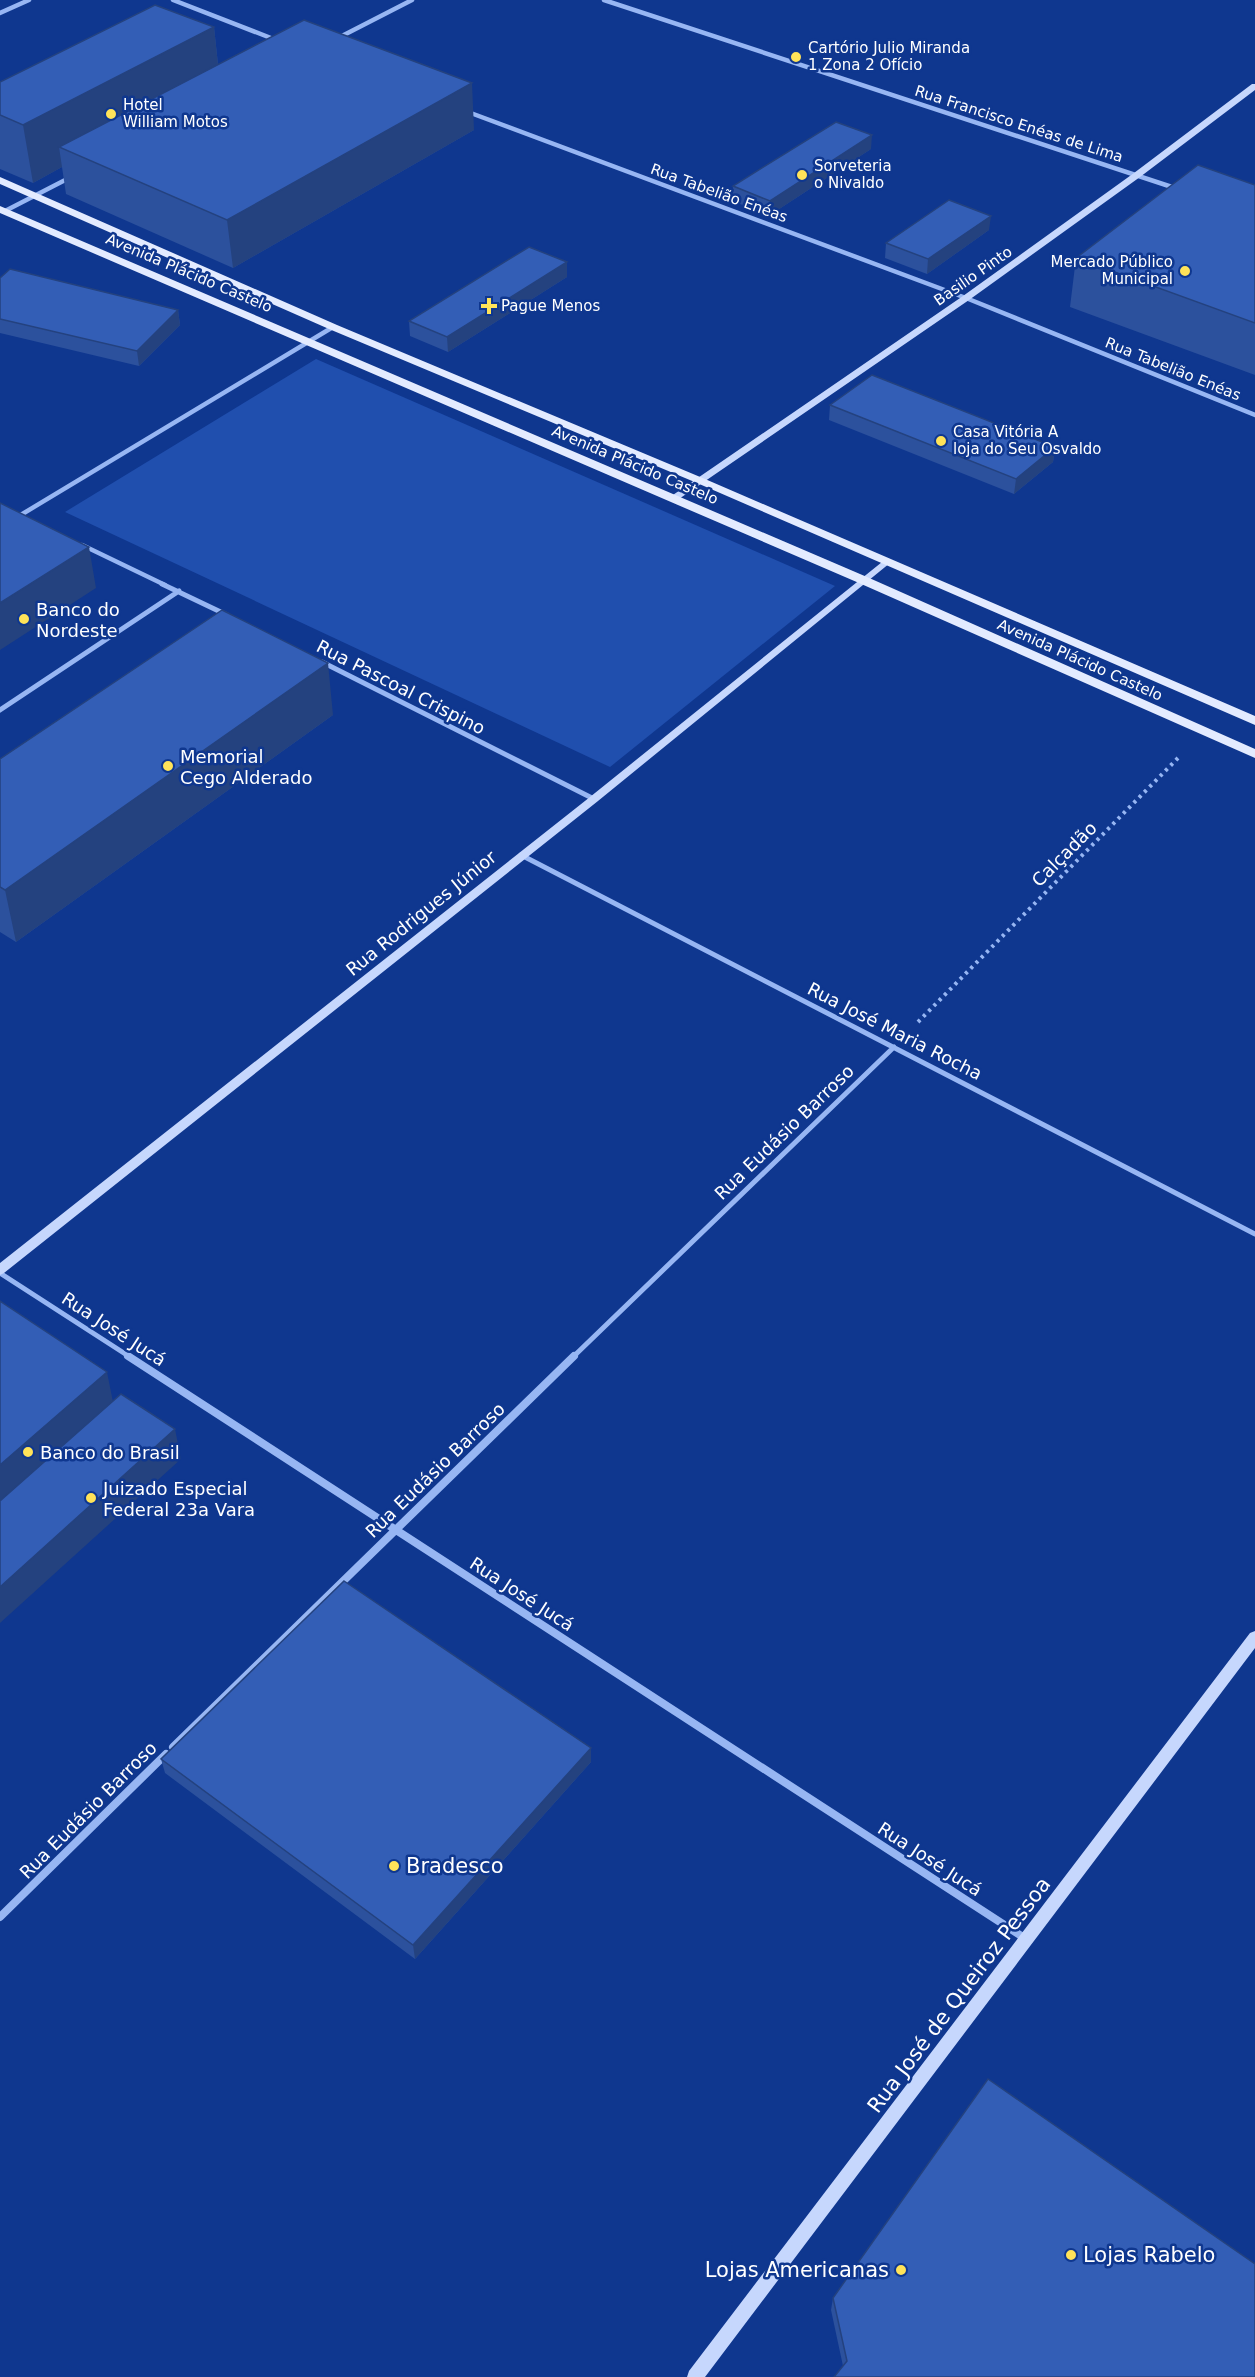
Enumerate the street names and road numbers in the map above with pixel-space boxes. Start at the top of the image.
street label: Rua Francisco Enéas de Lima [913,82,1125,166]
street label: Rua Tabelião Enéas [648,160,790,226]
street label: Avenida Plácido Castelo [103,230,275,316]
street label: Basilio Pinto [930,242,1016,310]
street label: Rua Tabelião Enéas [1103,334,1244,404]
street label: Avenida Plácido Castelo [549,422,721,508]
street label: Avenida Plácido Castelo [995,615,1165,705]
street label: Rua Pascoal Crispino [313,635,489,739]
street label: Calçadão [1027,817,1101,891]
street label: Rua Rodrigues Júnior [342,846,501,980]
street label: Rua José Maria Rocha [804,978,986,1084]
street label: Rua Eudásio Barroso [710,1060,858,1204]
street label: Rua José Jucá [58,1288,170,1370]
street label: Rua Eudásio Barroso [361,1398,509,1542]
street label: Rua José Jucá [466,1553,578,1635]
street label: Rua Eudásio Barroso [15,1737,161,1883]
street label: Rua José Jucá [874,1818,986,1900]
street label: Rua José de Queiroz Pessoa [863,1872,1055,2118]

